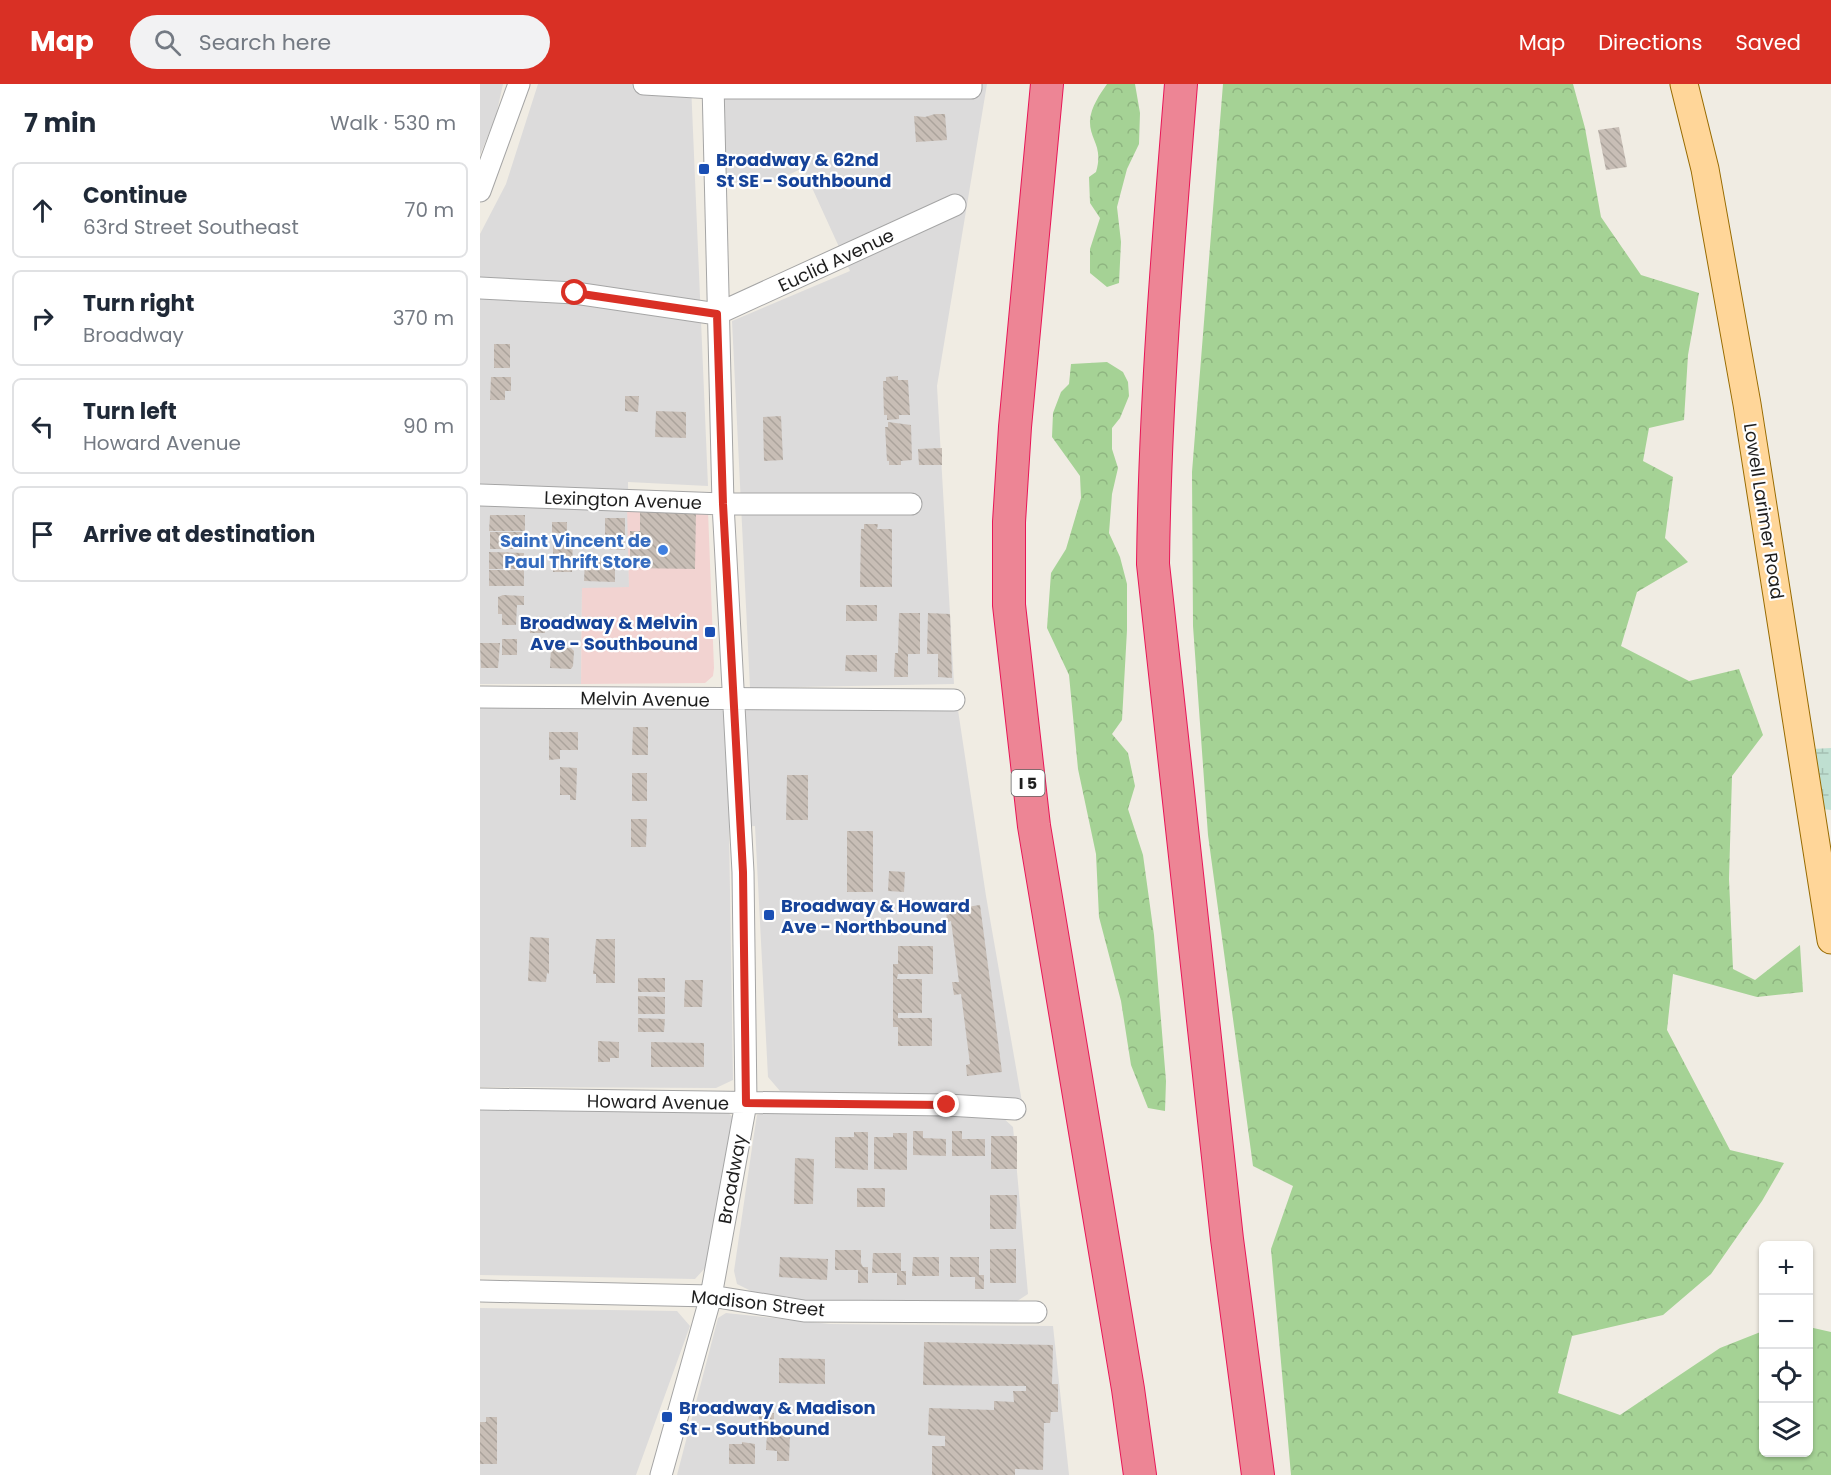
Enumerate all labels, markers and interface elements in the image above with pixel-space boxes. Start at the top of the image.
search box [130,15,550,69]
text: Map [30,22,94,61]
icon: search [151,26,184,59]
text: Search here [199,27,331,58]
text: Map [1519,28,1565,57]
text: Directions [1598,28,1702,57]
text: Saved [1735,28,1801,57]
text: 7 min [24,105,96,141]
text: Walk · 530 m [330,109,456,137]
place label: Broadway & 62nd St SE - Southbound [716,147,891,193]
marker: Broadway & 62nd St SE - Southbound [697,162,711,176]
text: Continue [83,180,187,211]
icon: ahead [26,194,59,227]
text: 70 m [405,196,454,224]
text: 63rd Street Southeast [83,213,299,241]
street label: Euclid Avenue [774,222,898,298]
route start [561,279,587,305]
text: Turn right [83,288,194,319]
icon: right [26,302,59,335]
text: 370 m [393,304,454,332]
text: Broadway [83,321,184,349]
text: Turn left [83,396,177,427]
icon: left [26,410,59,443]
text: 90 m [403,412,454,440]
street label: Lowell Larimer Road [1738,421,1790,601]
text: Howard Avenue [83,429,241,457]
street label: Lexington Avenue [544,485,702,515]
icon: arrive [26,518,59,551]
text: Arrive at destination [83,519,315,550]
place label: Saint Vincent de Paul Thrift Store [500,528,651,574]
marker: Saint Vincent de Paul Thrift Store [656,543,670,557]
place label: Broadway & Melvin Ave - Southbound [520,610,698,656]
marker: Broadway & Melvin Ave - Southbound [703,625,717,639]
street label: Melvin Avenue [580,685,710,713]
road number: I 5 [1012,770,1044,796]
place label: Broadway & Howard Ave - Northbound [781,893,970,939]
marker: Broadway & Howard Ave - Northbound [762,908,776,922]
street label: Howard Avenue [587,1088,729,1116]
route end [933,1091,959,1117]
street label: Broadway [712,1132,752,1226]
map controls [1759,1241,1813,1457]
button: + [1759,1241,1813,1295]
street label: Madison Street [690,1284,826,1322]
button: − [1759,1295,1813,1349]
button: locate [1759,1349,1813,1403]
place label: Broadway & Madison St - Southbound [679,1395,876,1441]
button: layers [1759,1403,1813,1457]
marker: Broadway & Madison St - Southbound [660,1410,674,1424]

